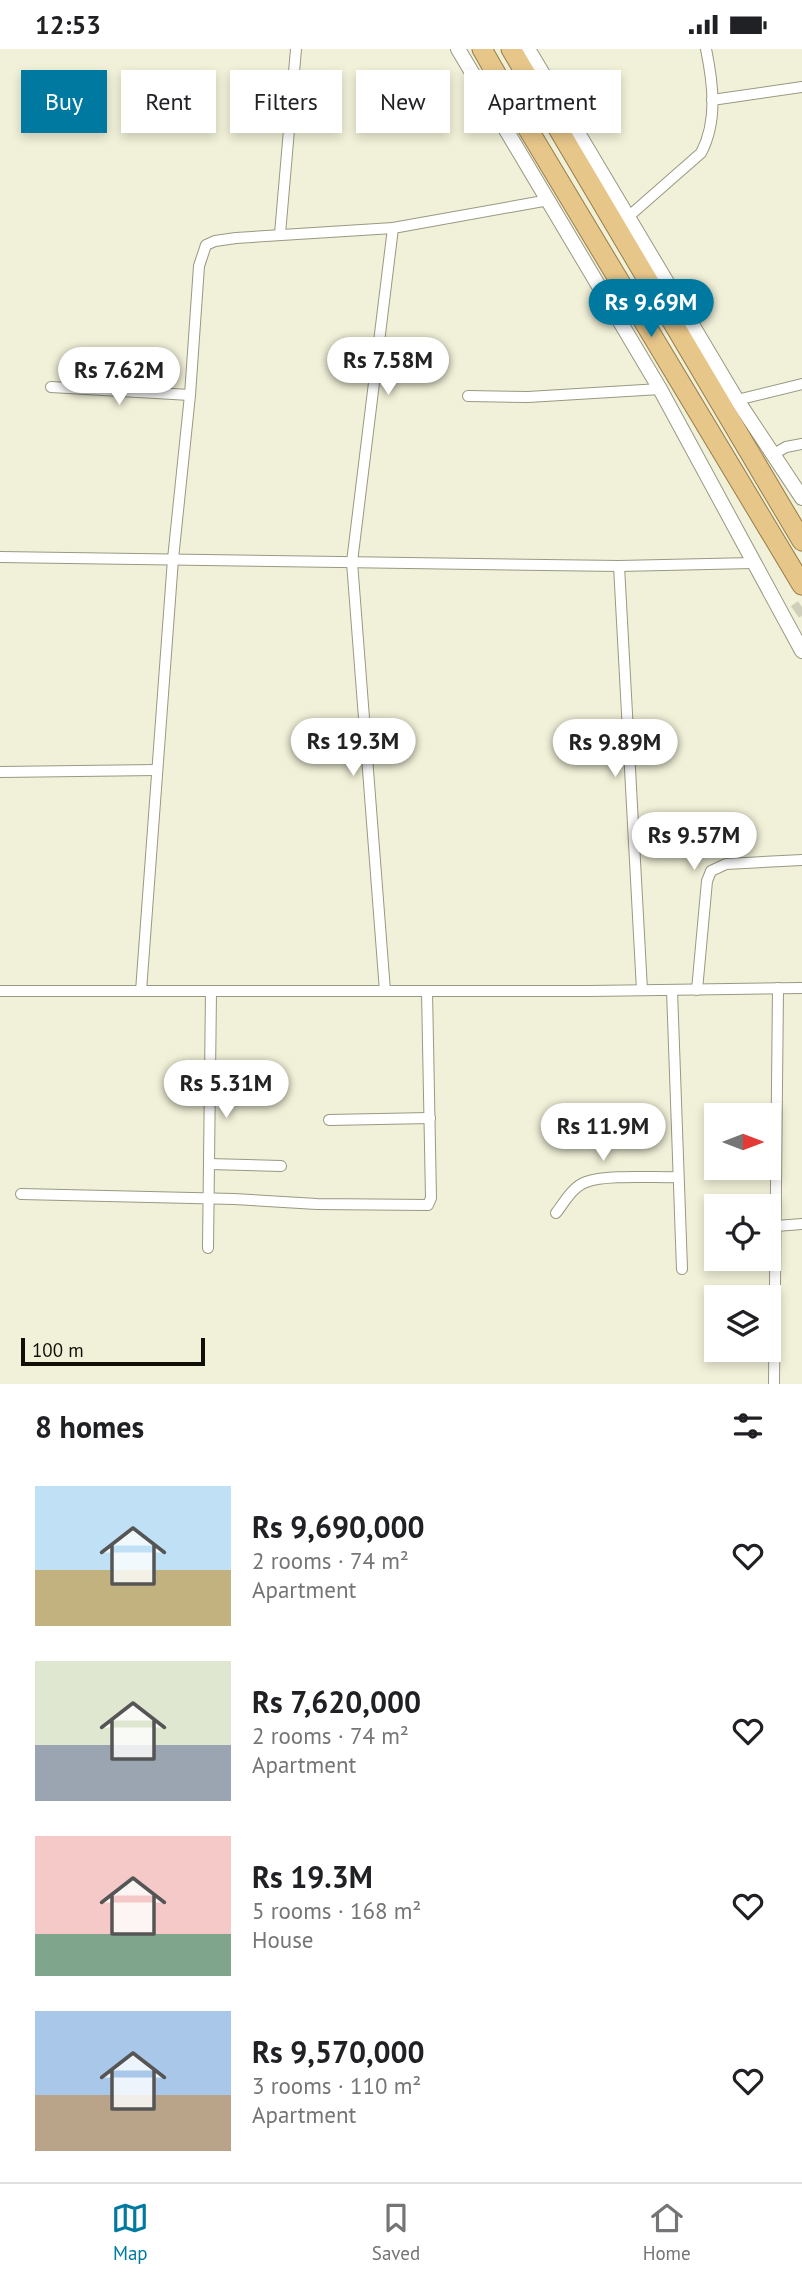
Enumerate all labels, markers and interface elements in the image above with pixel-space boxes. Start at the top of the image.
text: 12:53 [35,8,101,41]
chip: Buy [21,70,107,133]
chip: Rent [121,70,216,133]
chip: Filters [230,70,342,133]
chip: New [356,70,450,133]
chip: Apartment [464,70,621,133]
pin: Rs 9.69M [579,279,723,339]
text: Rs 9.69M [605,287,697,316]
pin: Rs 7.58M [316,337,460,397]
text: Rs 7.58M [343,345,433,374]
pin: Rs 7.62M [47,347,191,407]
text: Rs 7.62M [74,355,164,384]
pin: Rs 19.3M [281,719,425,778]
pin: Rs 9.89M [543,719,687,779]
text: Rs 19.3M [307,726,399,755]
text: Rs 9.89M [569,727,661,756]
pin: Rs 9.57M [622,813,766,872]
text: Rs 9.57M [648,820,740,849]
pin: Rs 5.31M [154,1061,298,1120]
text: Rs 5.31M [180,1068,272,1097]
pin: Rs 11.9M [531,1103,675,1163]
north arrow [704,1103,780,1179]
map controls [704,1103,781,1362]
text: Rs 11.9M [557,1111,649,1140]
button: locate [704,1194,781,1271]
button: layers [704,1285,781,1362]
scale bar [21,1335,205,1367]
text: 100 m [32,1338,84,1362]
text: 8 homes [35,1407,144,1446]
icon: filters [729,1407,767,1445]
text: Rs 9,690,000 [252,1507,425,1546]
icon: home [91,1514,175,1598]
icon: heart [729,1537,767,1575]
text: 2 rooms · 74 m² [252,1546,409,1575]
text: Apartment [252,1575,356,1604]
text: Rs 7,620,000 [252,1682,421,1721]
icon: home [91,1689,175,1773]
icon: heart [729,1712,767,1750]
text: 2 rooms · 74 m² [252,1721,409,1750]
text: Apartment [252,1750,356,1779]
text: Rs 19.3M [252,1857,373,1896]
icon: home [91,1864,175,1948]
icon: heart [729,1887,767,1925]
text: 5 rooms · 168 m² [252,1896,421,1925]
text: House [252,1925,314,1954]
text: Rs 9,570,000 [252,2032,425,2071]
icon: home [91,2039,175,2123]
icon: heart [729,2062,767,2100]
text: 3 rooms · 110 m² [252,2071,421,2100]
text: Apartment [252,2100,356,2129]
tab: Map [111,2199,149,2265]
tab: Saved [372,2199,420,2265]
tab: Home [643,2199,691,2265]

